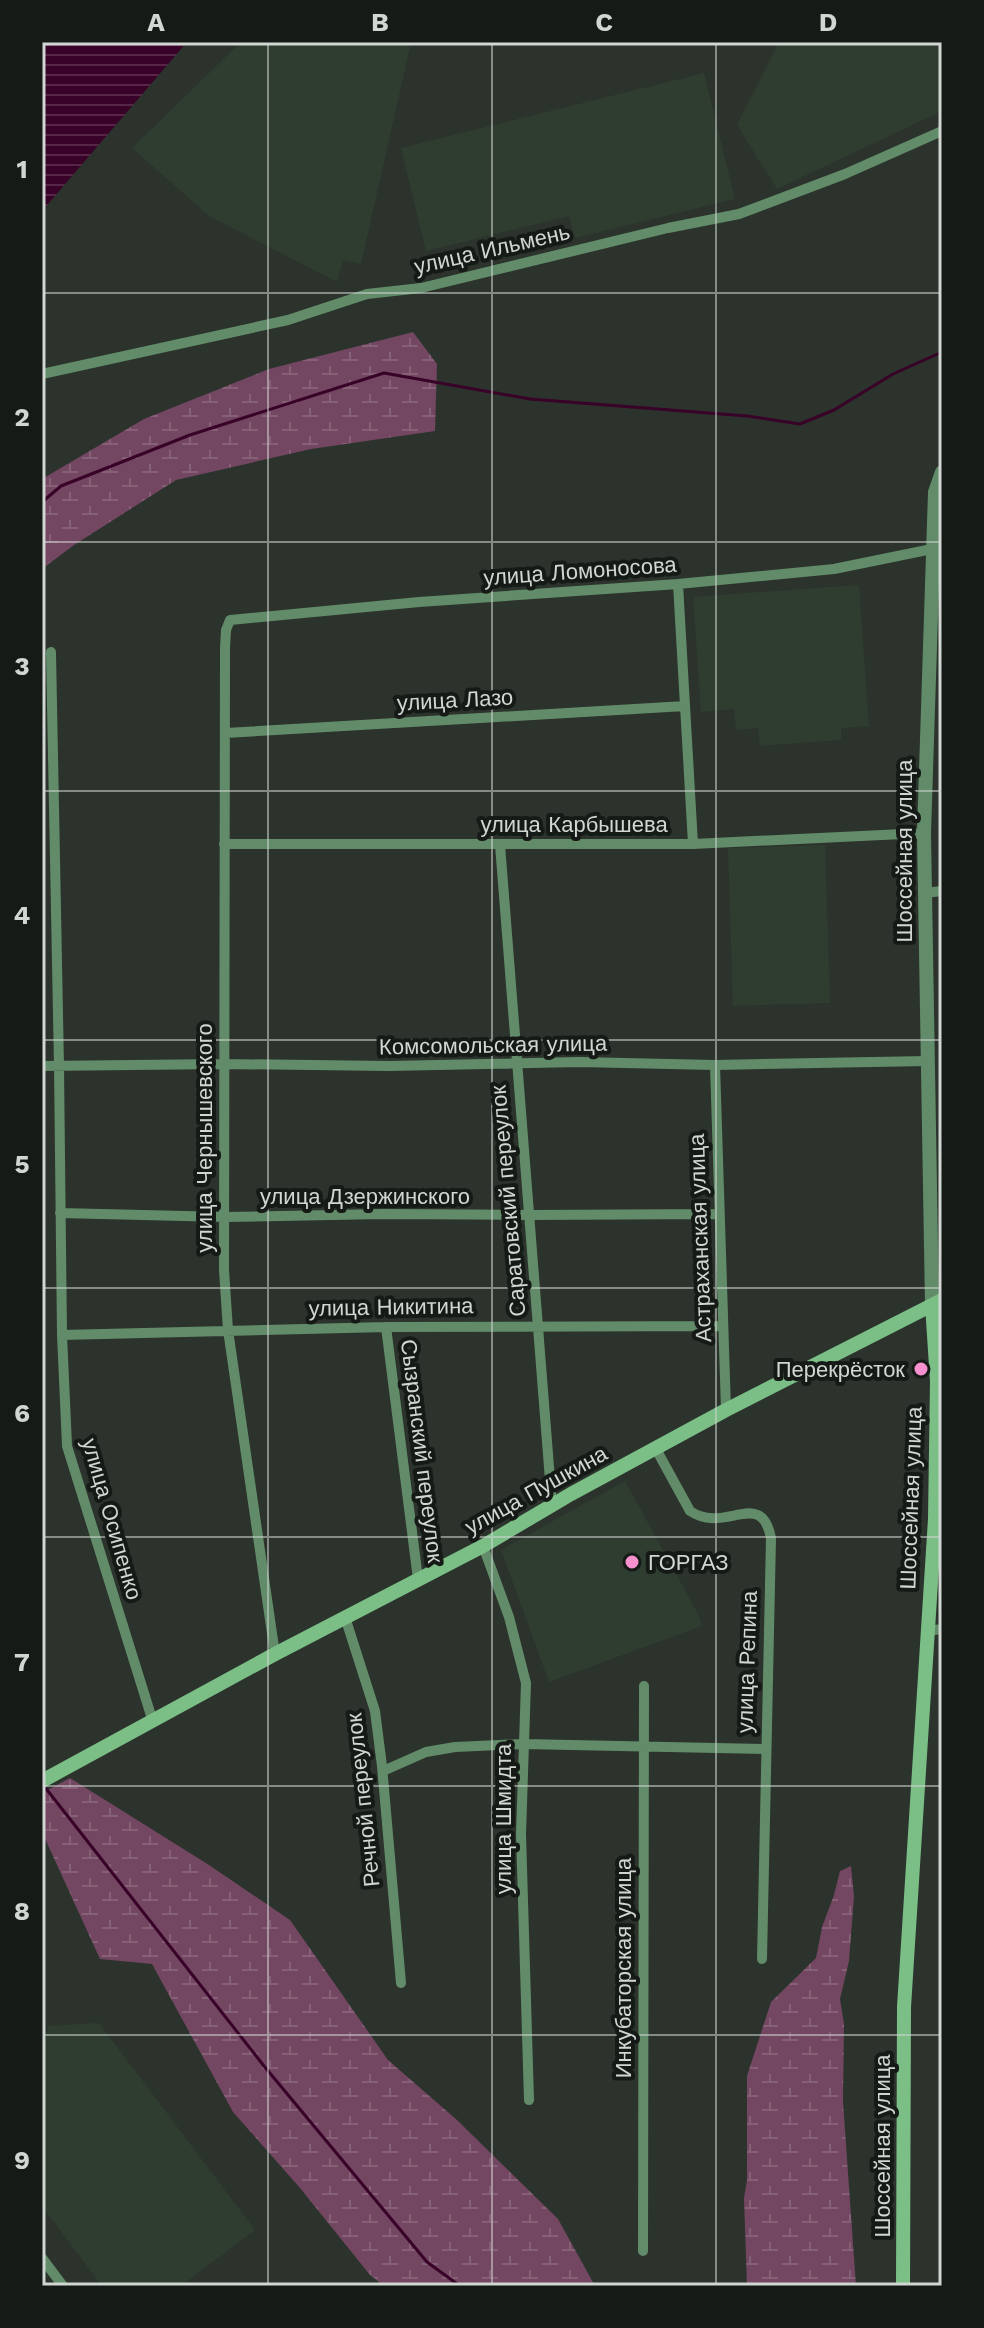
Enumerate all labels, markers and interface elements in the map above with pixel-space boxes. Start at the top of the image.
text: A [147,7,165,37]
text: B [371,7,389,37]
text: C [595,7,613,37]
text: D [819,7,837,37]
text: 1 [16,154,28,184]
street label: улица Ильмень [412,219,572,279]
text: 2 [14,402,30,432]
street label: улица Ломоносова [483,552,678,590]
text: 3 [14,651,30,681]
street label: улица Лазо [396,684,514,716]
street label: Шоссейная улица [892,759,917,943]
street label: улица Карбышева [480,812,668,837]
text: 4 [14,900,31,930]
street label: улица Чернышевского [192,1023,217,1253]
street label: Комсомольская улица [379,1030,608,1059]
street label: Саратовский переулок [485,1084,531,1318]
street label: Астраханская улица [684,1133,716,1343]
text: 5 [14,1149,30,1179]
street label: улица Дзержинского [260,1184,470,1209]
street label: улица Никитина [308,1293,474,1321]
street label: Сызранский переулок [396,1338,448,1565]
place label: Перекрёсток [776,1357,905,1382]
marker: Перекрёсток [912,1360,930,1378]
text: 6 [14,1398,30,1428]
street label: Шоссейная улица [895,1405,927,1590]
street label: улица Осипенко [77,1435,147,1603]
street label: улица Пушкина [461,1440,612,1539]
place label: ГОРГАЗ [648,1550,729,1575]
marker: ГОРГАЗ [623,1553,641,1571]
street label: улица Репина [732,1590,762,1734]
text: 7 [14,1647,30,1677]
street label: Речной переулок [341,1711,385,1888]
street label: улица Шмидта [491,1743,516,1894]
street label: Инкубаторская улица [611,1857,636,2078]
text: 8 [14,1896,30,1926]
street label: Шоссейная улица [870,2054,895,2238]
text: 9 [14,2145,30,2175]

